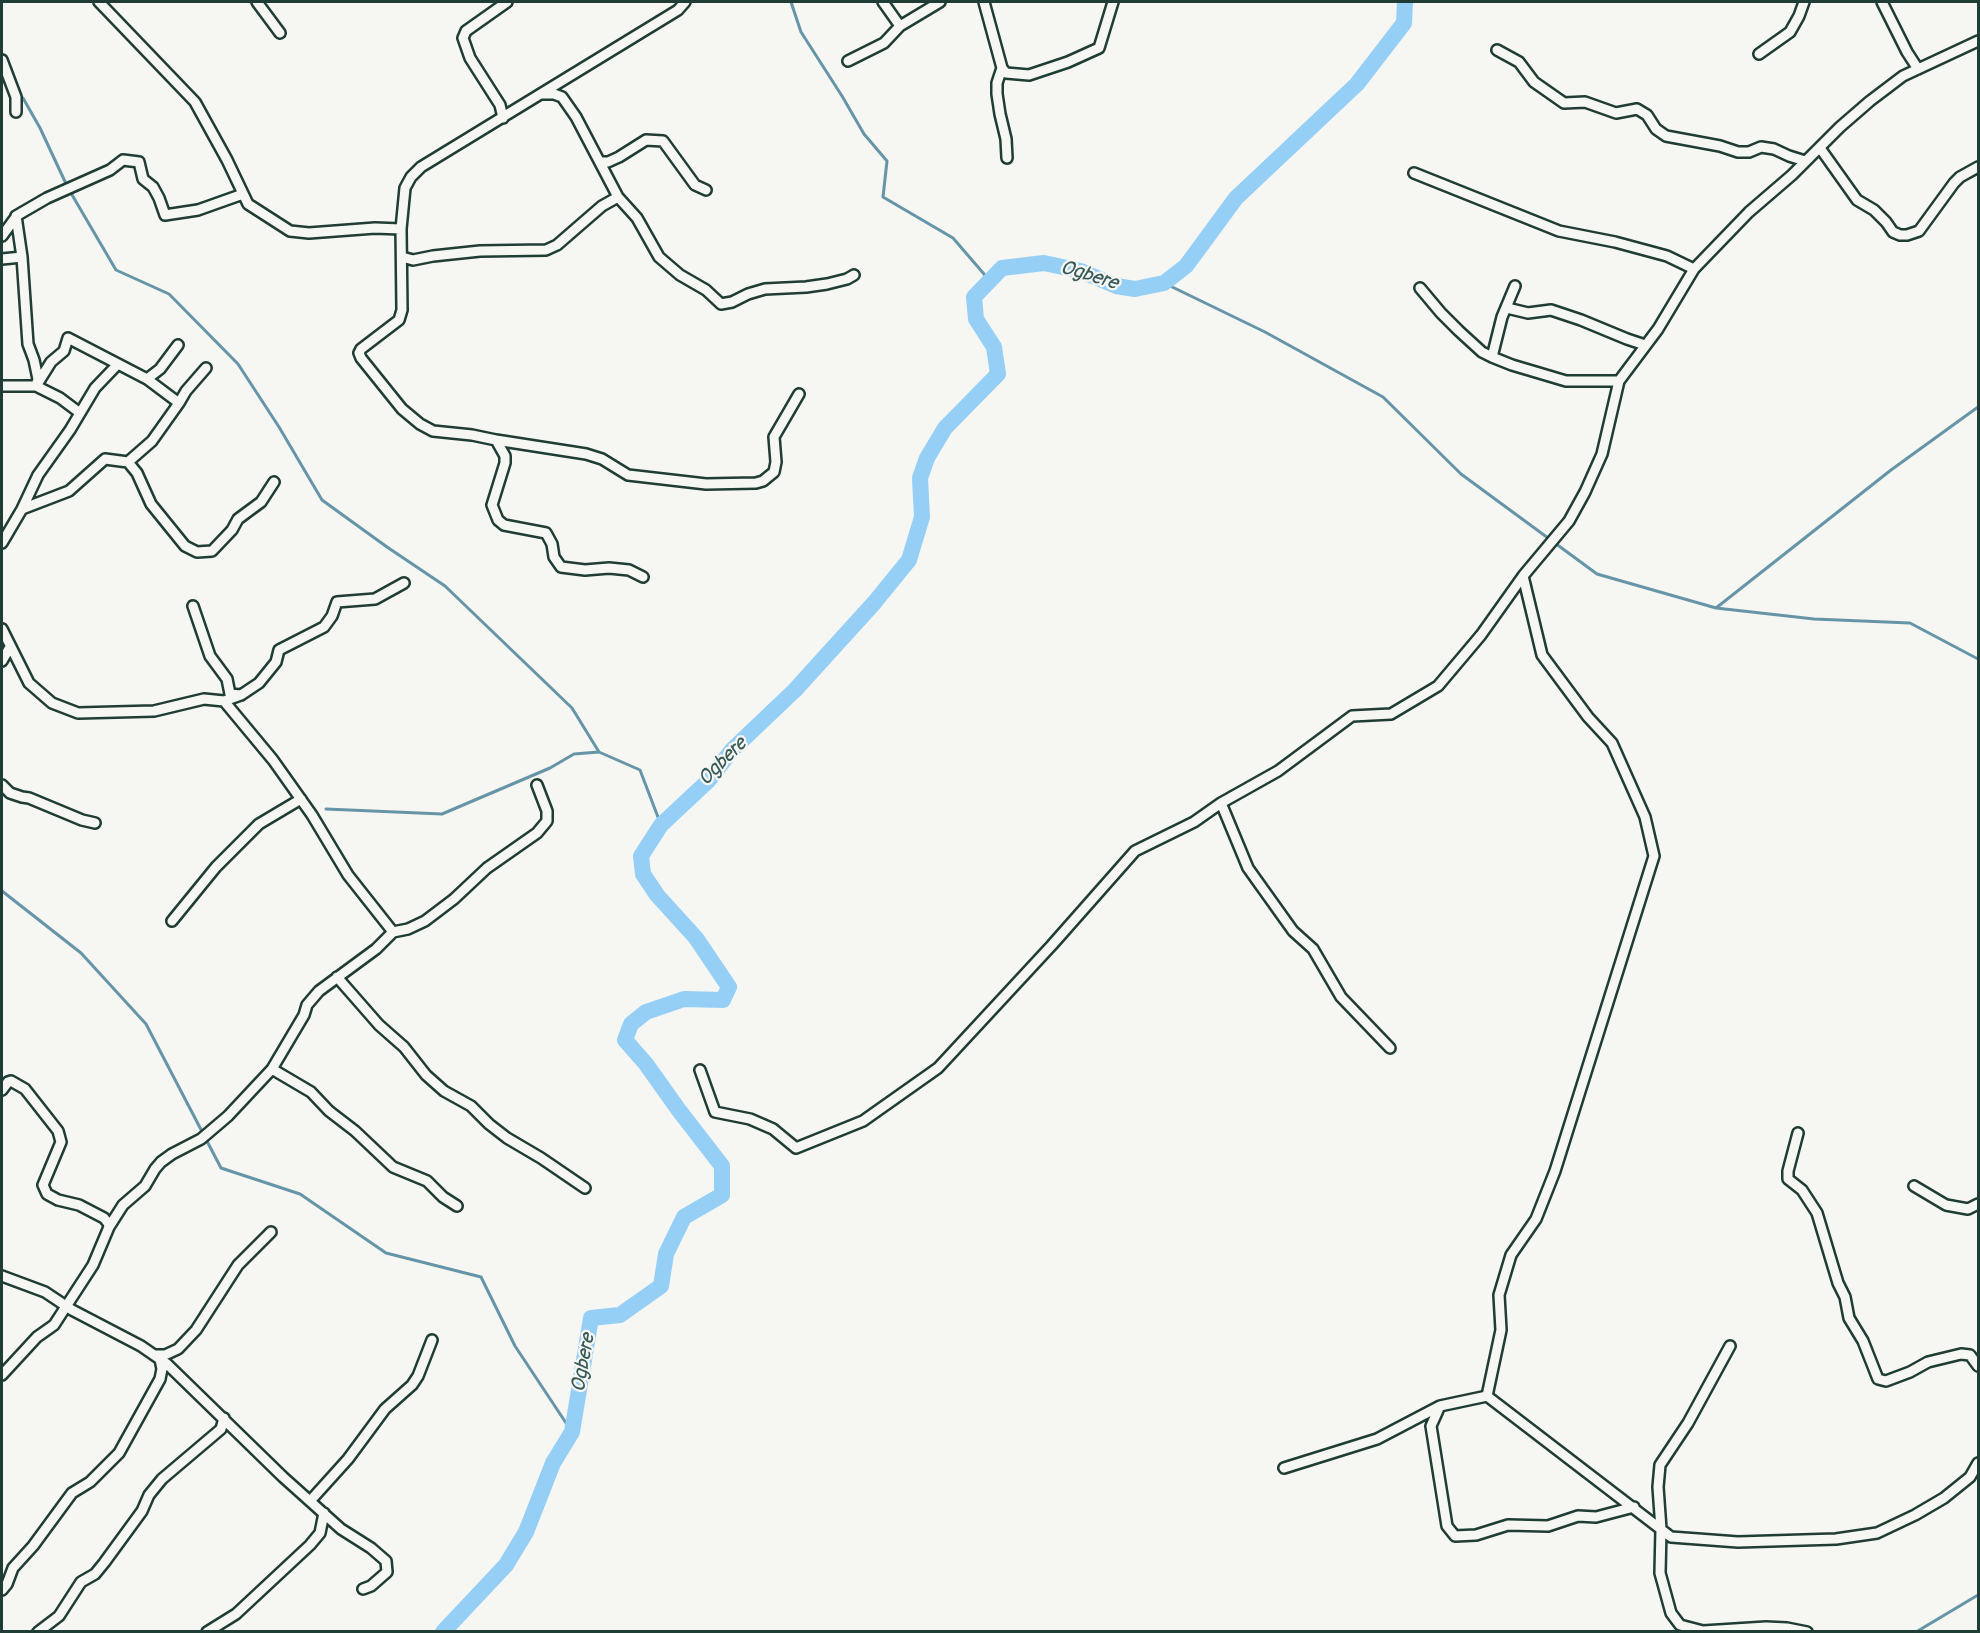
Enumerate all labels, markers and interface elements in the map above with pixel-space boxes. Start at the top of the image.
water label: Ogbere [1057,256,1121,296]
water label: Ogbere [694,733,752,791]
water label: Ogbere [567,1332,601,1394]

